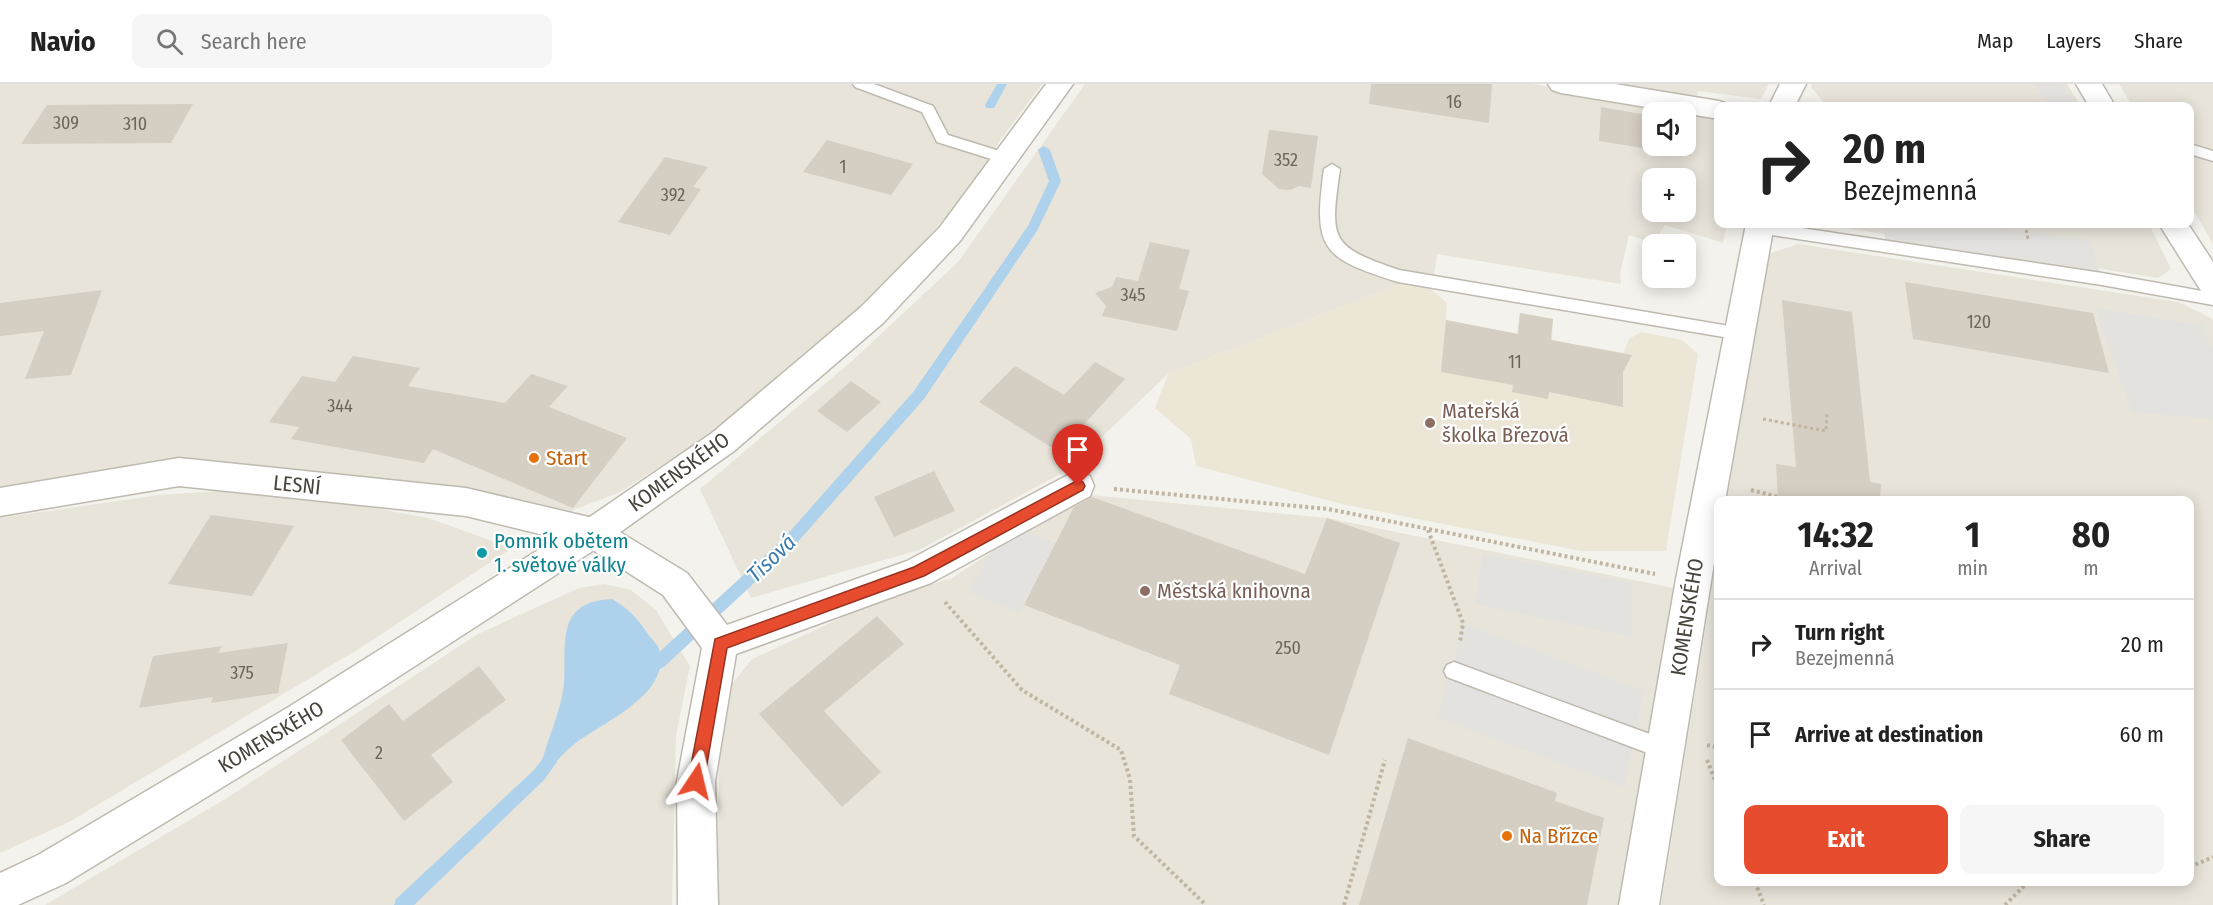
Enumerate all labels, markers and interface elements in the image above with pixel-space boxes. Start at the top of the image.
search box [132,14,552,68]
text: Navio [30,25,96,58]
icon: search [153,25,186,58]
text: Search here [201,28,307,55]
text: Map [1977,28,2013,54]
text: Layers [2046,28,2101,54]
text: Share [2134,28,2183,54]
house number: 16 [1446,91,1462,113]
map controls [1642,102,1696,288]
button: sound [1642,102,1696,156]
house number: 309 [53,112,79,134]
house number: 310 [123,113,147,135]
text: 20 m [1843,124,1926,174]
icon: right [1744,126,1822,204]
house number: 352 [1274,149,1298,171]
house number: 1 [839,156,847,178]
button: + [1642,168,1696,222]
text: Bezejmenná [1843,175,1977,207]
house number: 392 [661,184,685,206]
button: − [1642,234,1696,288]
house number: 345 [1121,284,1145,306]
house number: 120 [1967,311,1991,333]
house number: 11 [1508,351,1522,373]
house number: 344 [327,395,353,417]
place label: Mateřská školka Březová [1442,398,1569,448]
marker: Mateřská školka Březová [1423,416,1437,430]
pin [1052,424,1103,486]
street label: KOMENSKÉHO [623,427,735,517]
icon: arrive [1061,433,1094,466]
place label: Start [546,445,588,471]
marker: Start [527,451,541,465]
street label: LESNÍ [272,470,323,500]
text: 14:32 [1798,513,1874,557]
text: 1 [1965,513,1980,557]
text: 80 [2072,513,2110,557]
place label: Pomník obětem 1. světové války [494,528,629,578]
water label: Tisová [741,529,801,588]
marker: Pomník obětem 1. světové války [475,546,489,560]
street label: KOMENSKÉHO [1665,556,1709,678]
text: Arrival [1809,556,1862,580]
text: min [1957,556,1988,580]
text: m [2083,556,2099,580]
place label: Městská knihovna [1157,578,1311,604]
marker: Městská knihovna [1138,584,1152,598]
text: Turn right [1795,619,1884,646]
icon: right [1744,628,1777,661]
text: 20 m [2121,631,2164,658]
house number: 250 [1275,637,1301,659]
text: Bezejmenná [1795,646,1895,670]
house number: 375 [230,662,254,684]
street label: KOMENSKÉHO [213,695,329,779]
icon: arrive [1744,718,1777,751]
text: Arrive at destination [1795,721,1983,748]
text: 60 m [2120,721,2164,748]
house number: 2 [375,742,383,764]
position arrow [664,749,728,813]
button: Exit [1744,805,1948,874]
button: Share [1960,805,2164,874]
place label: Na Břízce [1519,823,1598,849]
marker: Na Břízce [1500,829,1514,843]

